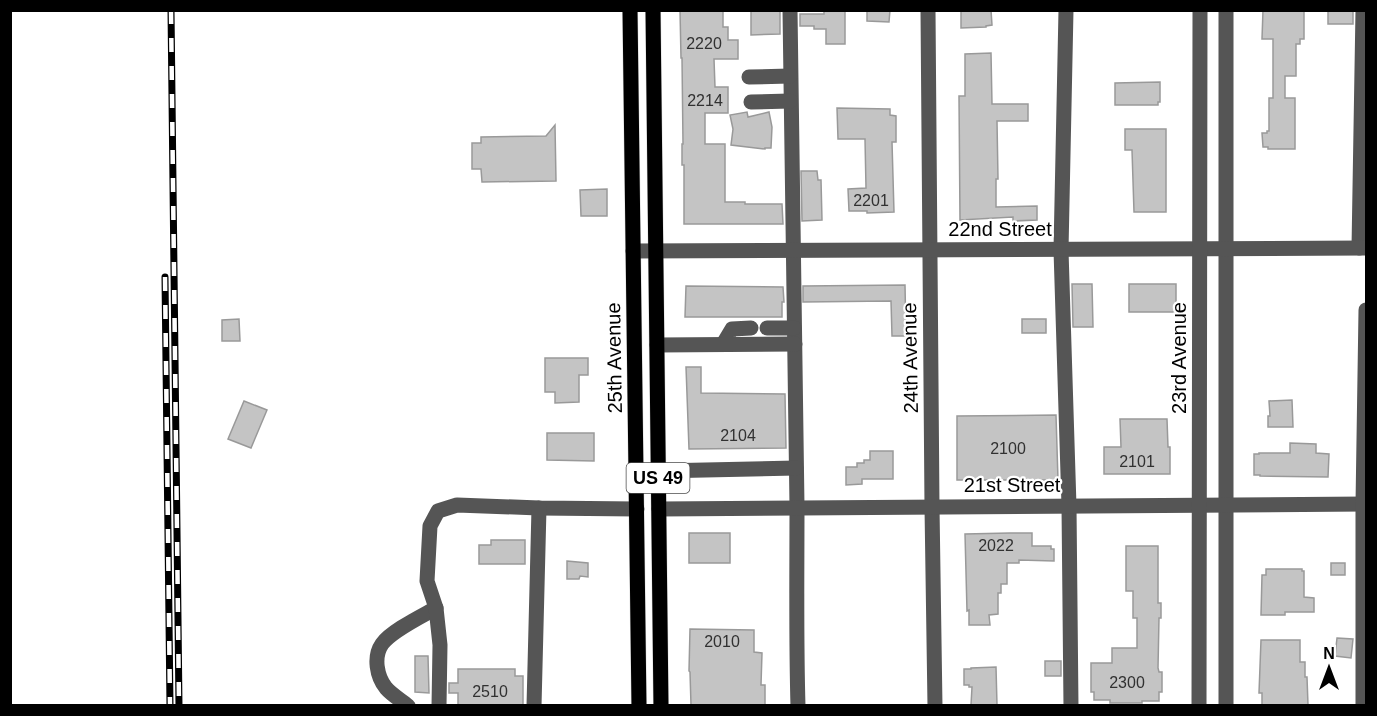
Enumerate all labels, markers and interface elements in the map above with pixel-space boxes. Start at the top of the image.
house number: 2220 [686,35,722,52]
house number: 2214 [687,92,723,109]
house number: 2201 [853,192,889,209]
street label: 22nd Street [948,218,1052,240]
street label: 25th Avenue [602,302,626,414]
street label: 24th Avenue [898,302,922,414]
street label: 23rd Avenue [1168,302,1190,414]
house number: 2104 [720,427,756,444]
house number: 2100 [990,440,1026,457]
house number: 2101 [1119,453,1155,470]
road number: US 49 [626,463,690,493]
street label: 21st Street [964,474,1061,496]
house number: 2022 [978,537,1014,554]
house number: 2010 [704,633,740,650]
north arrow [1299,638,1359,698]
text: N [1323,645,1335,662]
house number: 2300 [1109,674,1145,691]
house number: 2510 [472,683,508,700]

